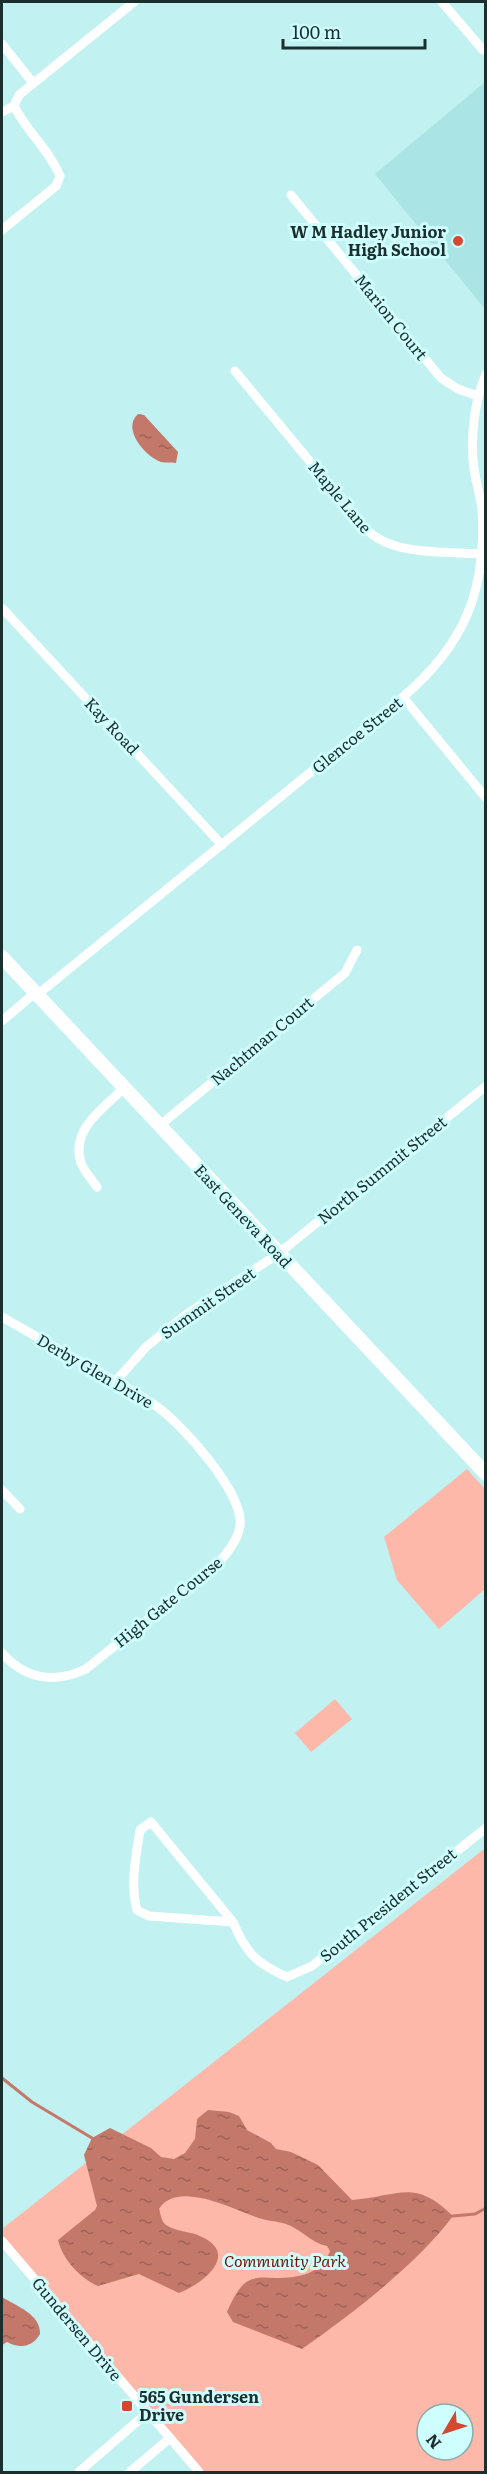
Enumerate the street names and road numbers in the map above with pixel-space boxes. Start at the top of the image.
street label: Marion Court [349,268,434,365]
street label: Maple Lane [303,455,378,538]
street label: Glencoe Street [306,690,407,778]
street label: Kay Road [80,691,146,760]
street label: Nachtman Court [205,990,318,1090]
street label: North Summit Street [312,1109,452,1229]
street label: East Geneva Road [189,1158,298,1273]
street label: Summit Street [155,1260,260,1344]
street label: Derby Glen Drive [33,1327,158,1413]
street label: High Gate Course [108,1550,227,1652]
street label: South President Street [314,1841,461,1967]
street label: Gundersen Drive [27,2271,128,2386]

